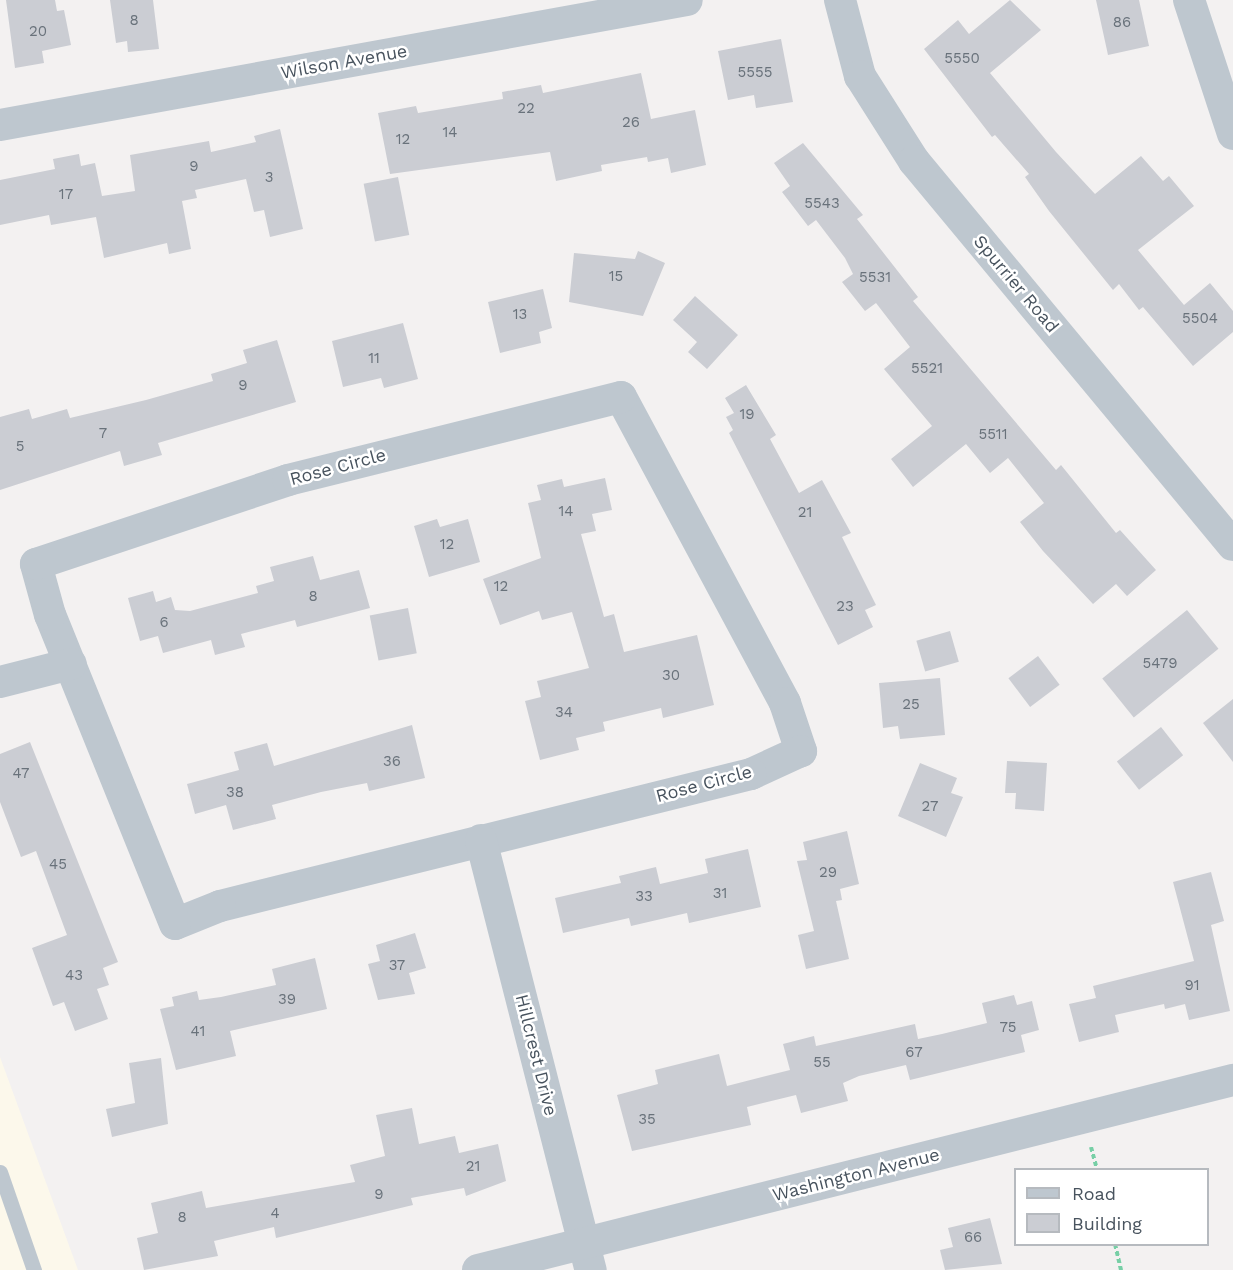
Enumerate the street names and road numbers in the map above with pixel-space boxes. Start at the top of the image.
street label: Wilson Avenue [279,40,409,84]
street label: Spurrier Road [969,231,1063,337]
street label: Rose Circle [288,444,388,490]
street label: Rose Circle [654,761,754,807]
street label: Hillcrest Drive [510,992,562,1118]
street label: Washington Avenue [770,1144,942,1206]

